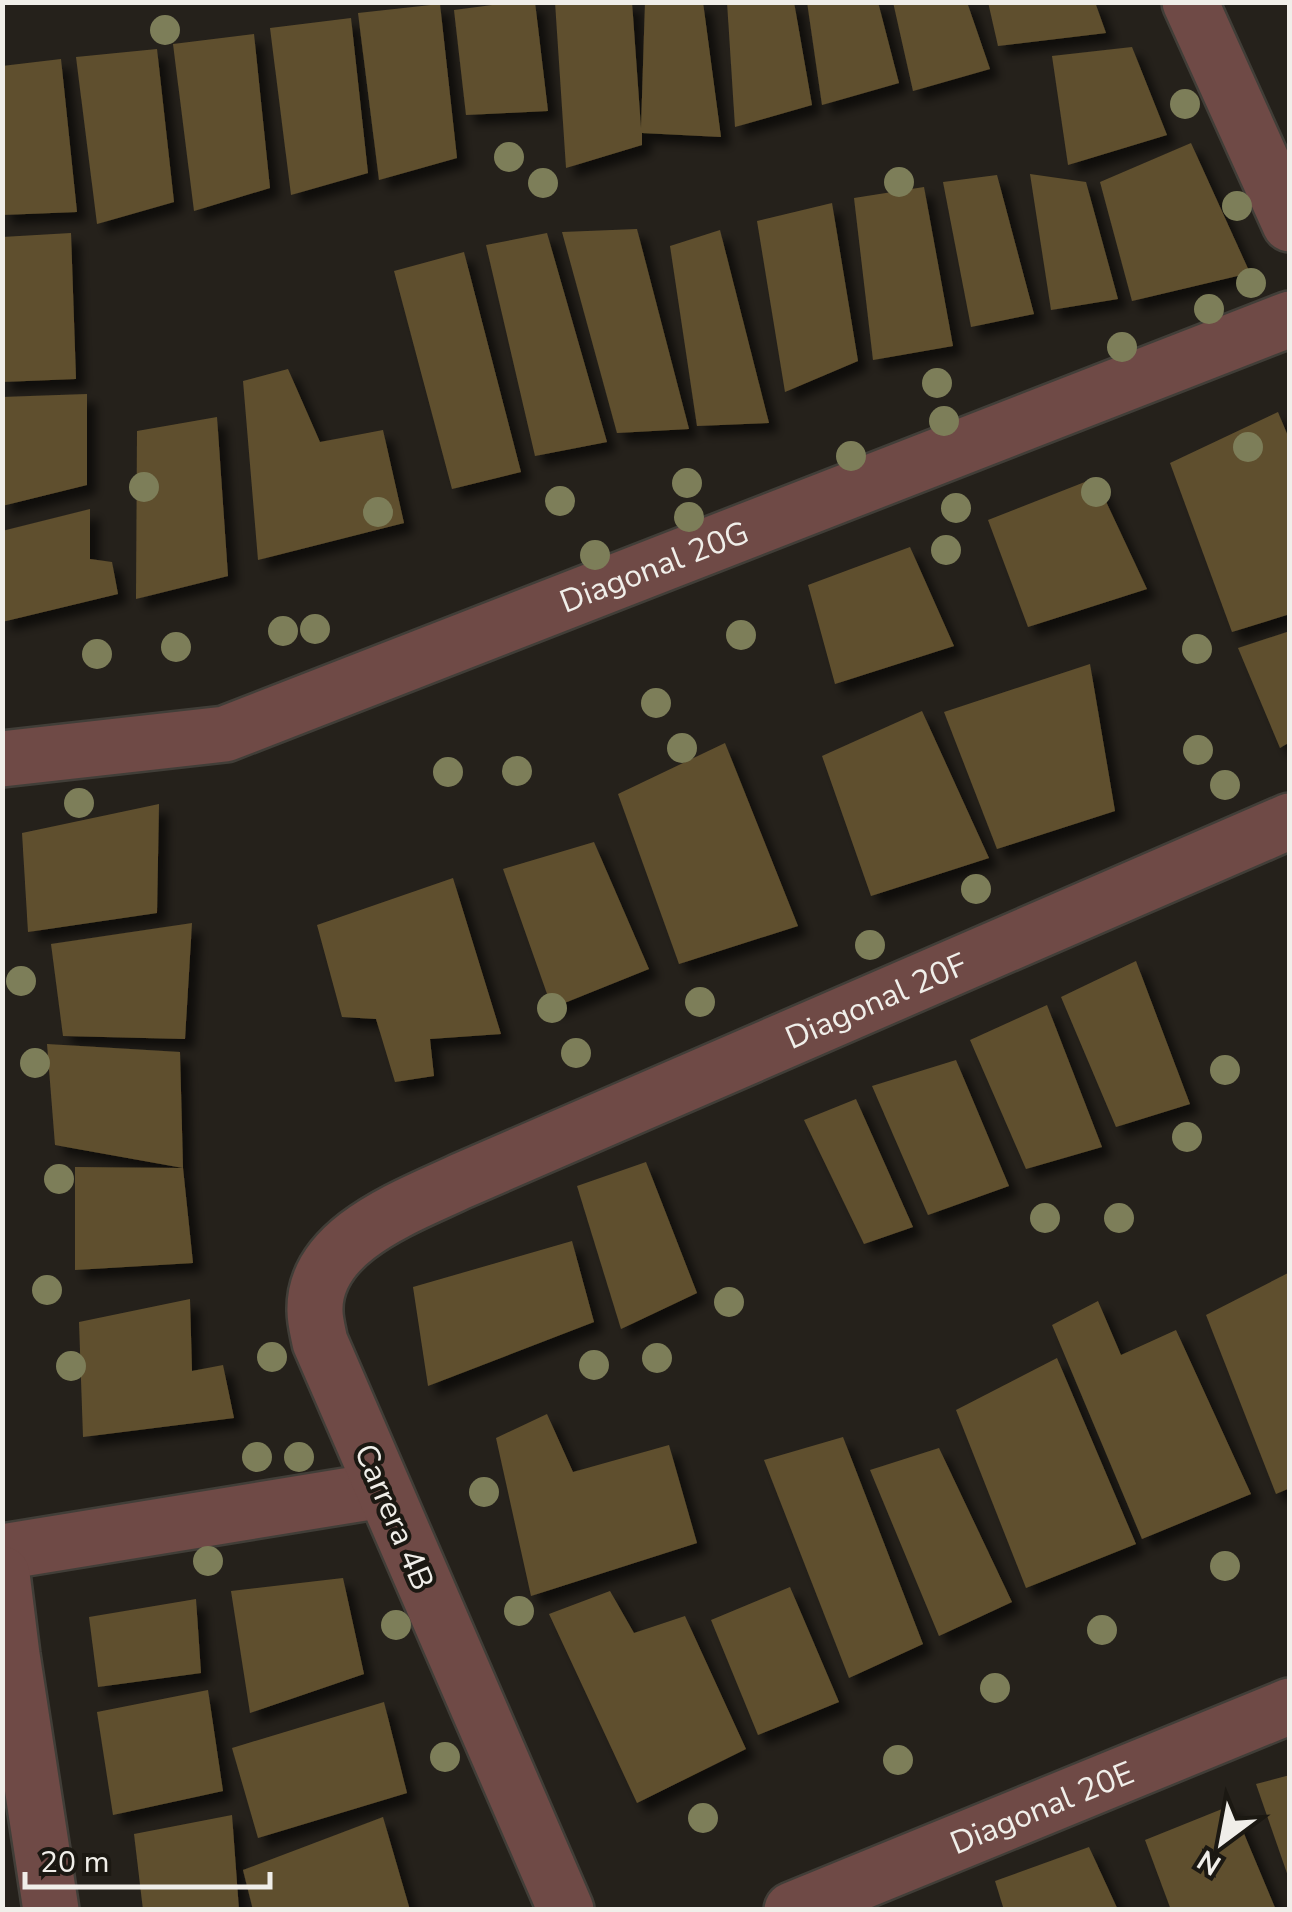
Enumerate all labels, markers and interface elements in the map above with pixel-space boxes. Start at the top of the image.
street label: Diagonal 20G [554,511,755,623]
street label: Diagonal 20F [779,943,973,1059]
street label: Carrera 4B [344,1437,444,1597]
street label: Diagonal 20E [944,1751,1140,1864]
north arrow [1172,1792,1272,1892]
scale bar [25,1827,270,1889]
text: N [1190,1841,1228,1884]
text: 20 m [40,1842,109,1883]

